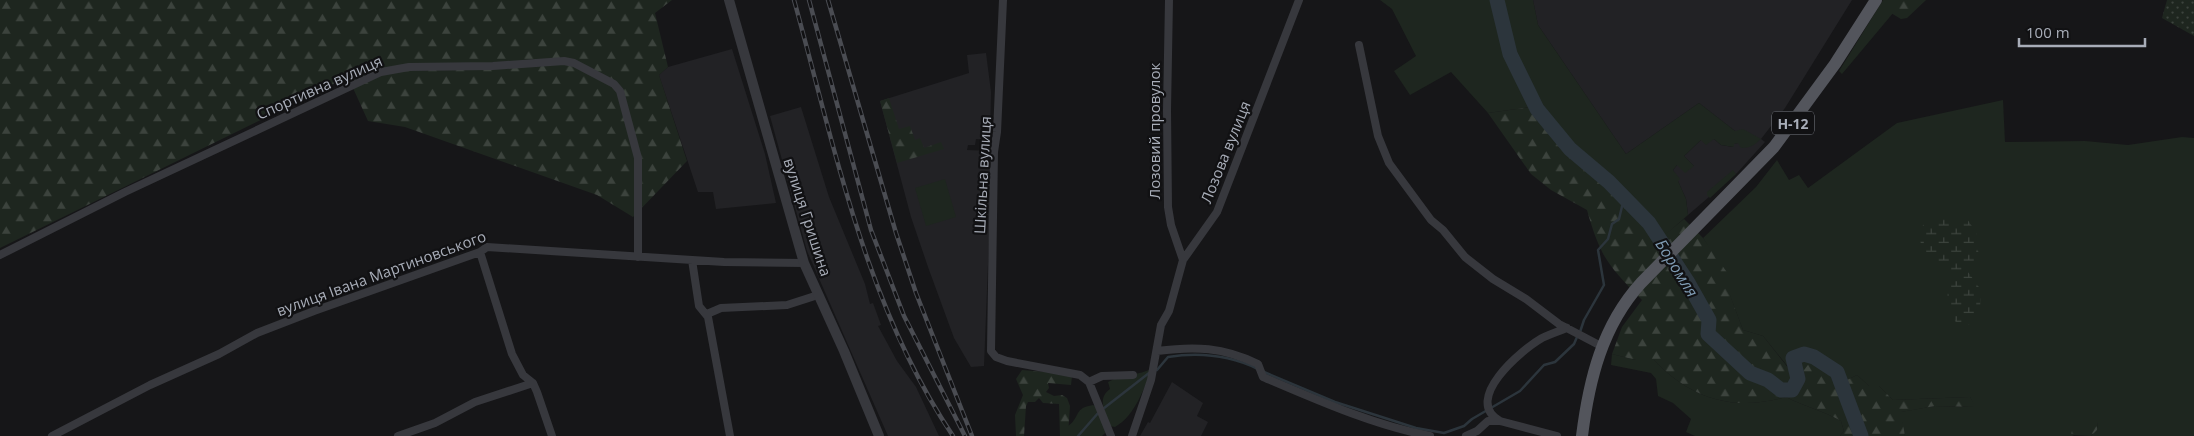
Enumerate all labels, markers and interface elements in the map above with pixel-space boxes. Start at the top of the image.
scale bar [2019,15,2145,47]
text: 100 m [2026,22,2070,42]
street label: Спортивна вулиця [253,50,385,124]
street label: Лозовий провулок [1144,63,1164,199]
street label: Лозова вулиця [1195,98,1255,206]
road number: Н-12 [1772,112,1814,134]
street label: Шкільна вулиця [969,115,995,235]
street label: вулиця Гришина [779,155,837,279]
street label: вулиця Івана Мартиновського [273,226,489,320]
water label: Боромля [1651,235,1703,301]

